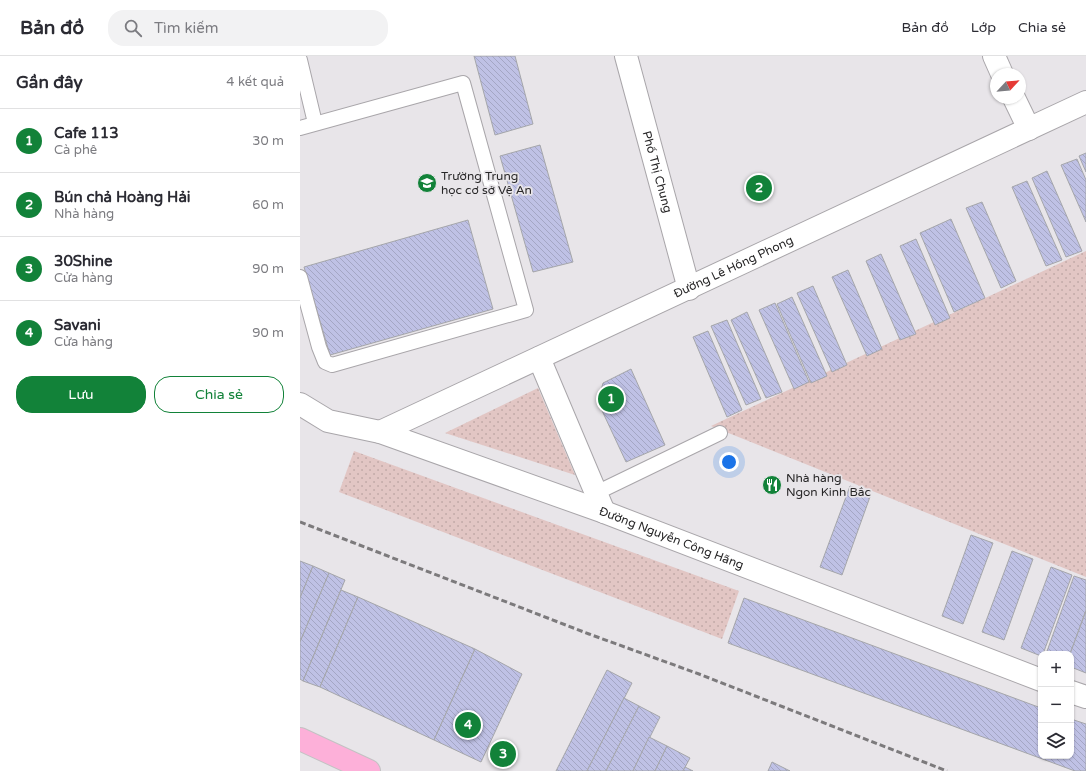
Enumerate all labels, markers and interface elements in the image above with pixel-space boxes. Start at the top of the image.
search box [108,10,388,46]
text: Bản đồ [20,17,84,39]
icon: search [122,17,144,39]
text: Tìm kiếm [154,19,219,37]
text: Bản đồ [902,19,949,36]
text: Lớp [971,19,996,36]
text: Chia sẻ [1018,19,1066,36]
north arrow [990,68,1026,104]
text: Gần đây [16,72,83,93]
text: 4 kết quả [226,74,284,90]
text: Cafe 113 [54,124,119,142]
street label: Phố Thị Chung [640,129,675,214]
text: 1 [25,133,33,149]
text: 30 m [252,133,284,149]
text: Cà phê [54,142,97,158]
place label: Trường Trung học cơ sở Vệ An [441,169,532,197]
school or university icon: Trường Trung học cơ sở Vệ An [416,172,438,194]
pin: 2 [746,173,772,203]
text: Bún chả Hoàng Hải [54,188,191,206]
text: 2 [25,197,33,213]
text: 60 m [252,197,284,213]
text: Nhà hàng [54,206,114,222]
street label: Đường Lê Hồng Phong [671,233,795,301]
text: 30Shine [54,252,112,270]
text: 3 [25,261,33,277]
text: 90 m [252,261,284,277]
text: Cửa hàng [54,270,113,286]
text: Savani [54,316,101,334]
text: 4 [25,325,33,341]
text: 90 m [252,325,284,341]
text: Cửa hàng [54,334,113,350]
button: Lưu [16,376,146,413]
button: Chia sẻ [154,376,284,413]
pin: 1 [598,384,624,414]
your location [719,452,739,472]
place label: Nhà hàng Ngon Kinh Bắc [786,471,871,499]
restaurant icon: Nhà hàng Ngon Kinh Bắc [761,474,783,496]
street label: Đường Nguyễn Công Hãng [597,504,746,572]
map controls [1038,651,1074,759]
button: + [1038,651,1074,687]
button: − [1038,687,1074,723]
pin: 4 [455,710,481,740]
button: layers [1038,723,1074,759]
pin: 3 [490,739,516,769]

